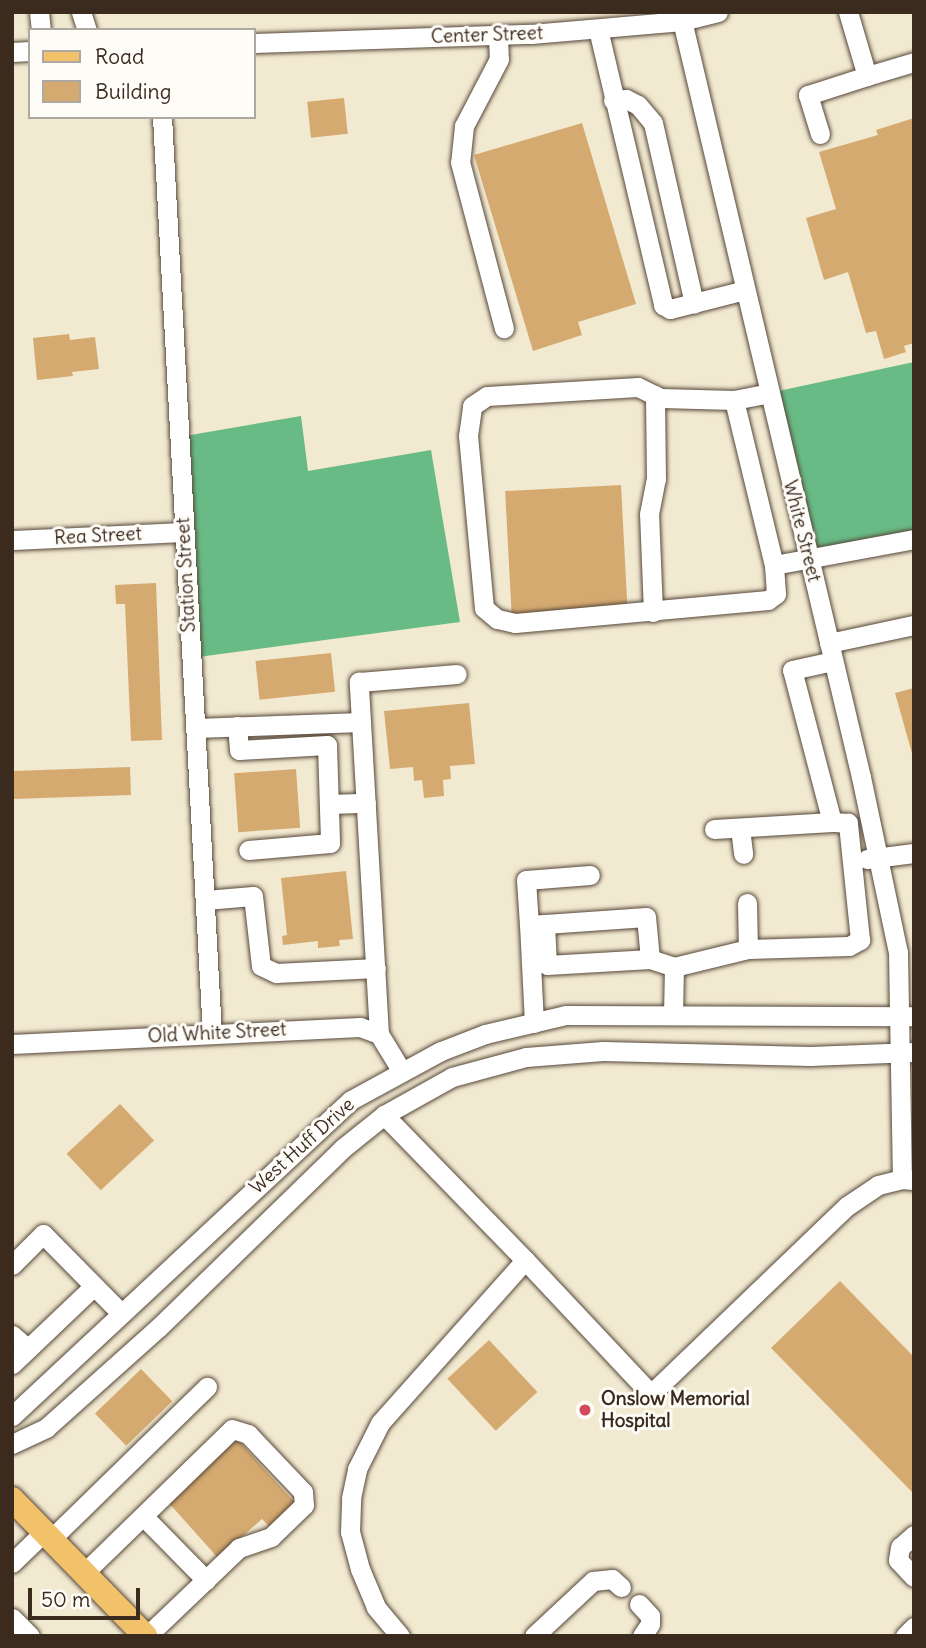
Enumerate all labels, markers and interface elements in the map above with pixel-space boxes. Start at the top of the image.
street label: Center Street [430,22,544,48]
legend [28,28,256,119]
text: Road [95,43,144,70]
text: Building [95,78,171,105]
street label: White Street [778,478,826,584]
street label: Station Street [172,517,200,633]
street label: Rea Street [53,522,143,550]
street label: Old White Street [147,1018,287,1048]
street label: West Huff Drive [245,1093,359,1199]
place label: Onslow Memorial Hospital [601,1388,750,1432]
marker: Onslow Memorial Hospital [575,1400,595,1420]
scale bar [32,1574,144,1618]
text: 50 m [41,1586,90,1613]

